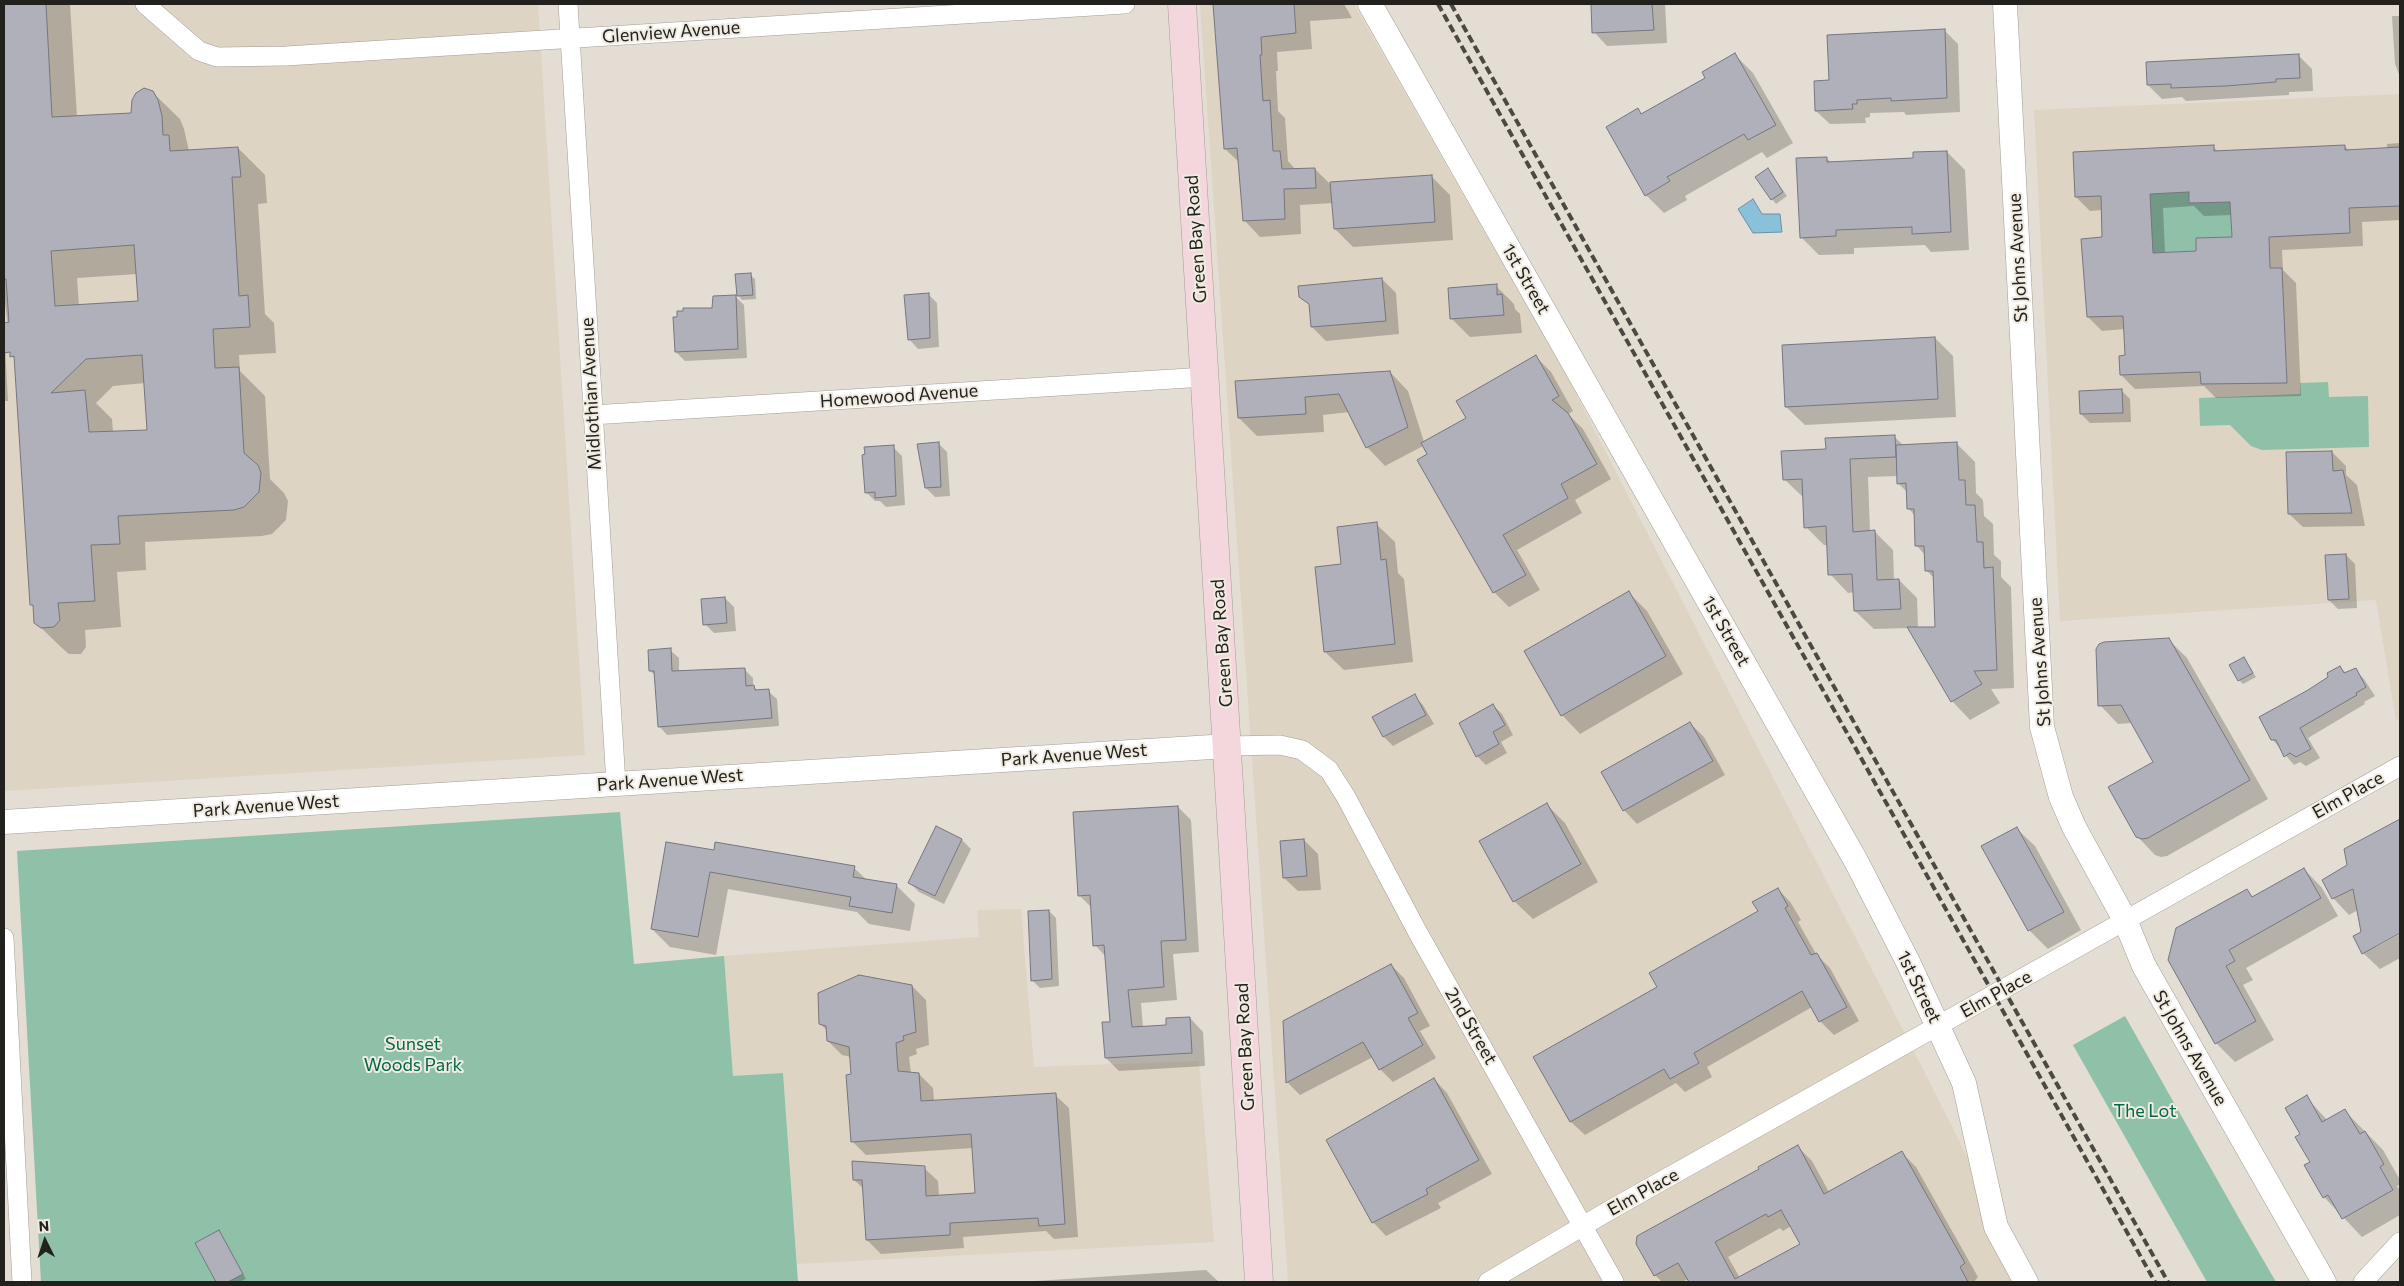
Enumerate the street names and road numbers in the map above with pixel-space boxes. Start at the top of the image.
street label: Glenview Avenue [601,16,741,48]
street label: Green Bay Road [1181,174,1211,304]
street label: St Johns Avenue [2004,193,2032,323]
street label: 1st Street [1497,240,1555,318]
street label: Midlothian Avenue [576,317,606,471]
street label: Homewood Avenue [819,380,979,412]
street label: Green Bay Road [1207,578,1237,708]
street label: 1st Street [1697,592,1755,670]
street label: St Johns Avenue [2025,597,2055,727]
street label: Park Avenue West [1000,739,1148,771]
street label: Park Avenue West [596,764,744,796]
street label: Elm Place [2309,767,2387,823]
street label: Park Avenue West [192,790,340,822]
street label: 1st Street [1892,947,1946,1027]
street label: Elm Place [1957,966,2035,1022]
street label: Green Bay Road [1231,982,1259,1112]
street label: 2nd Street [1440,984,1502,1068]
street label: St Johns Avenue [2148,987,2232,1109]
street label: Elm Place [1604,1164,1682,1220]

